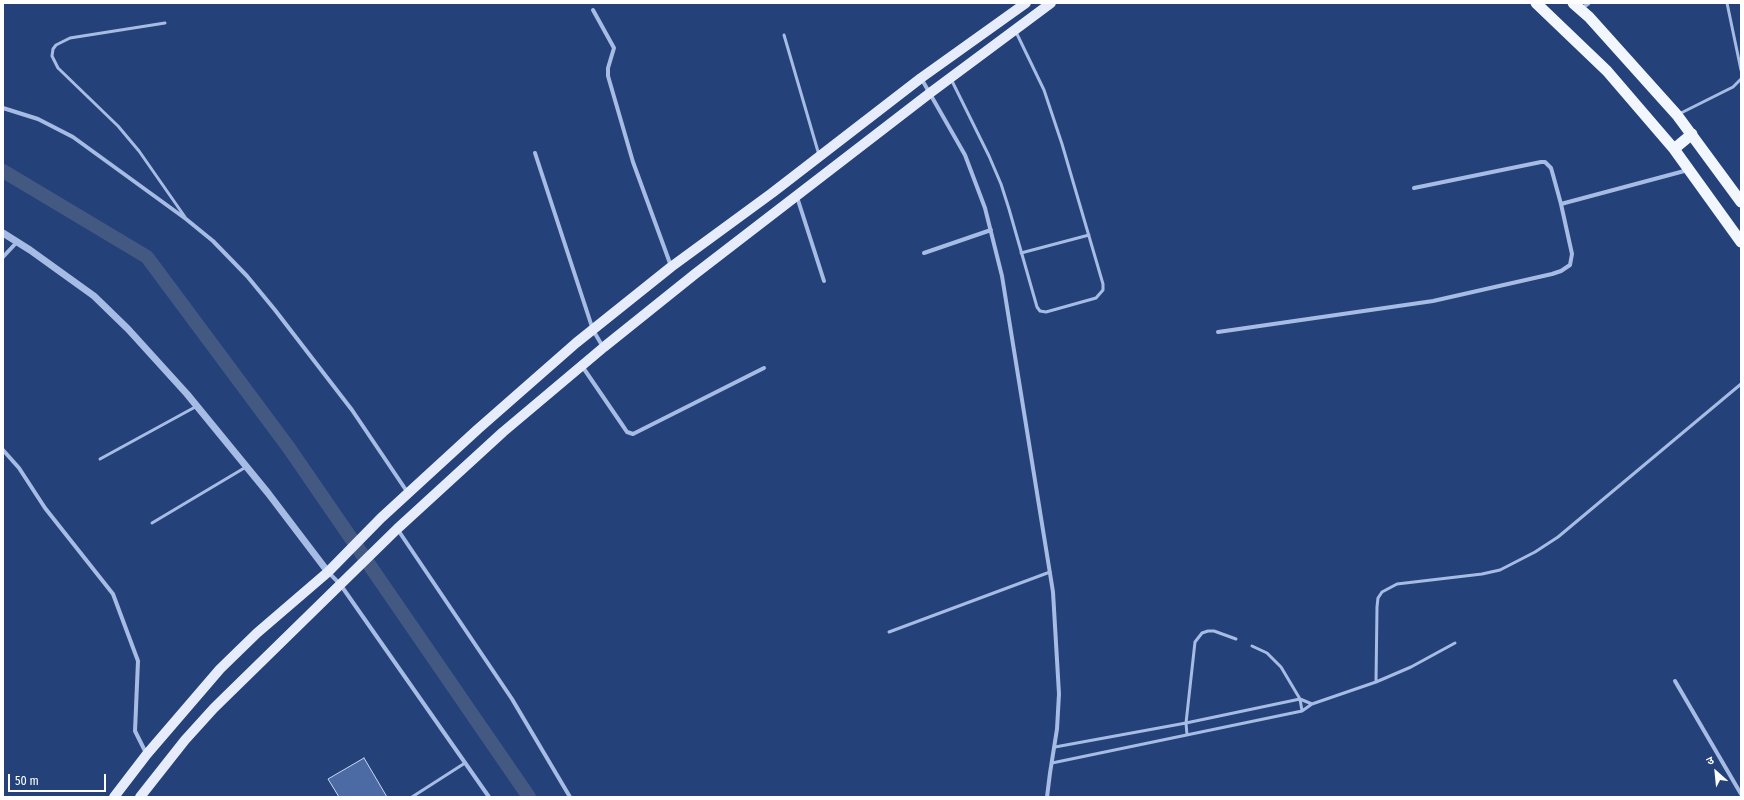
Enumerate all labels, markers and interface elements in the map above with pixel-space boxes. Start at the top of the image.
north arrow [1696,752,1736,792]
text: उ [1705,754,1716,768]
scale bar [10,766,108,792]
text: 50 m [15,774,39,788]

